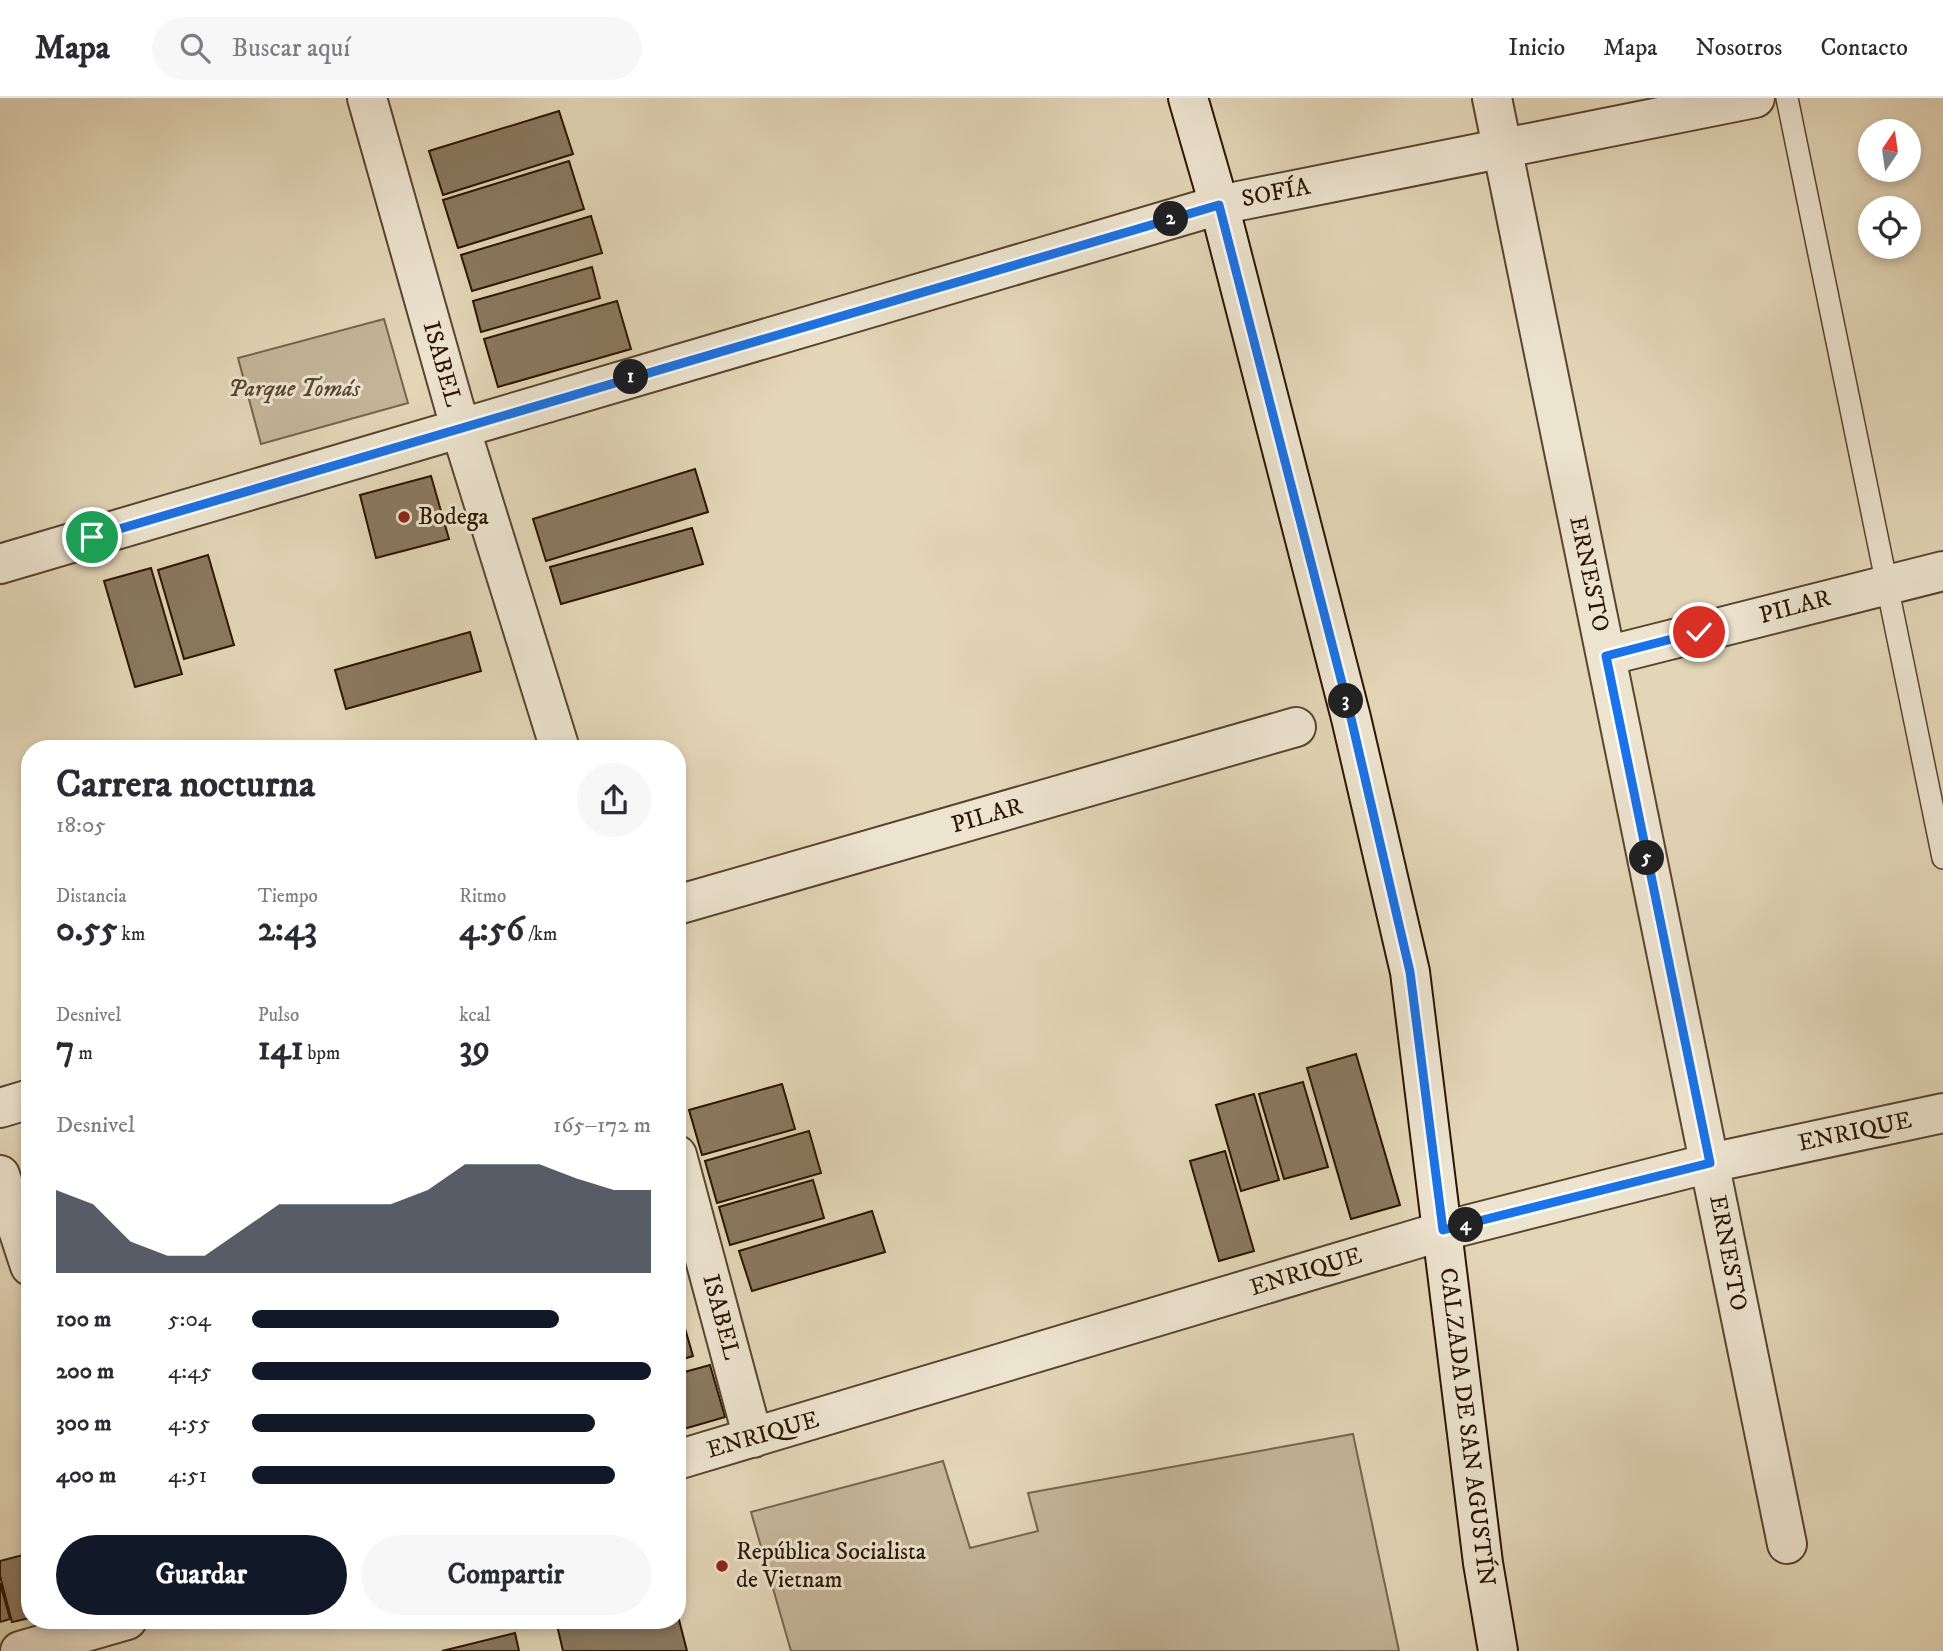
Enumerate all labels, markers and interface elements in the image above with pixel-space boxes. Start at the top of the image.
search box [152,17,642,80]
text: Mapa [35,28,110,69]
icon: search [176,29,214,67]
text: Buscar aquí [232,32,350,65]
text: Inicio [1508,33,1565,63]
text: Mapa [1603,33,1658,63]
text: Nosotros [1696,33,1782,63]
text: Contacto [1820,33,1908,63]
north arrow [1858,119,1922,182]
map controls [1858,119,1921,259]
street label: SOFÍA [1239,171,1314,214]
button: locate [1858,196,1921,259]
pin: 2 [1154,202,1188,236]
text: 2 [1166,207,1175,230]
street label: ISABEL [416,318,468,410]
pin: 1 [614,360,648,394]
text: 1 [627,365,634,388]
park label: Parque Tomás [228,374,361,404]
place label: Bodega [418,502,489,532]
pin [62,507,122,567]
marker: Bodega [396,509,412,525]
street label: ERNESTO [1562,513,1616,635]
icon: arrive [73,518,111,556]
street label: PILAR [1756,583,1834,631]
pin [1669,602,1729,662]
icon: check [1680,613,1718,651]
pin: 3 [1328,684,1364,718]
text: 3 [1342,689,1349,712]
text: Carrera nocturna [56,761,315,809]
button: share [577,763,651,837]
street label: PILAR [948,792,1026,840]
text: 18:05 [56,811,106,840]
pin: 5 [1630,840,1664,876]
text: 5 [1642,846,1651,869]
text: Distancia [56,885,127,908]
text: Tiempo [258,885,318,908]
text: Ritmo [459,885,506,908]
text: 0.55 [56,908,118,952]
text: 2:43 [258,908,317,952]
text: 4:56 [459,908,524,952]
text: km [118,923,145,946]
text: /km [524,923,557,946]
text: Desnivel [56,1004,121,1027]
text: Pulso [258,1004,299,1027]
text: kcal [459,1004,491,1027]
text: 7 [56,1027,74,1071]
text: 141 [258,1027,304,1071]
text: 39 [459,1027,490,1071]
text: m [74,1042,93,1065]
text: bpm [304,1042,340,1065]
street label: ENRIQUE [1795,1105,1915,1159]
text: Desnivel [56,1111,135,1140]
text: 165–172 m [553,1111,651,1140]
street label: ERNESTO [1702,1193,1754,1313]
pin: 4 [1448,1208,1484,1242]
text: 4 [1460,1213,1471,1236]
street label: ENRIQUE [1246,1241,1366,1303]
street label: CALZADA DE SAN AGUSTÍN [1433,1266,1502,1588]
street label: ISABEL [695,1271,747,1363]
text: 100 m [56,1305,111,1334]
text: 5:04 [168,1305,211,1334]
text: 200 m [56,1357,114,1386]
text: 4:45 [168,1357,212,1386]
street label: ENRIQUE [703,1405,823,1465]
text: 300 m [56,1409,112,1438]
text: 4:55 [168,1409,210,1438]
text: 400 m [56,1461,116,1490]
text: 4:51 [168,1461,207,1490]
button: Guardar [56,1535,347,1615]
button: Compartir [361,1535,651,1615]
place label: República Socialista de Vietnam [736,1537,927,1595]
marker: República Socialista de Vietnam [714,1558,730,1574]

